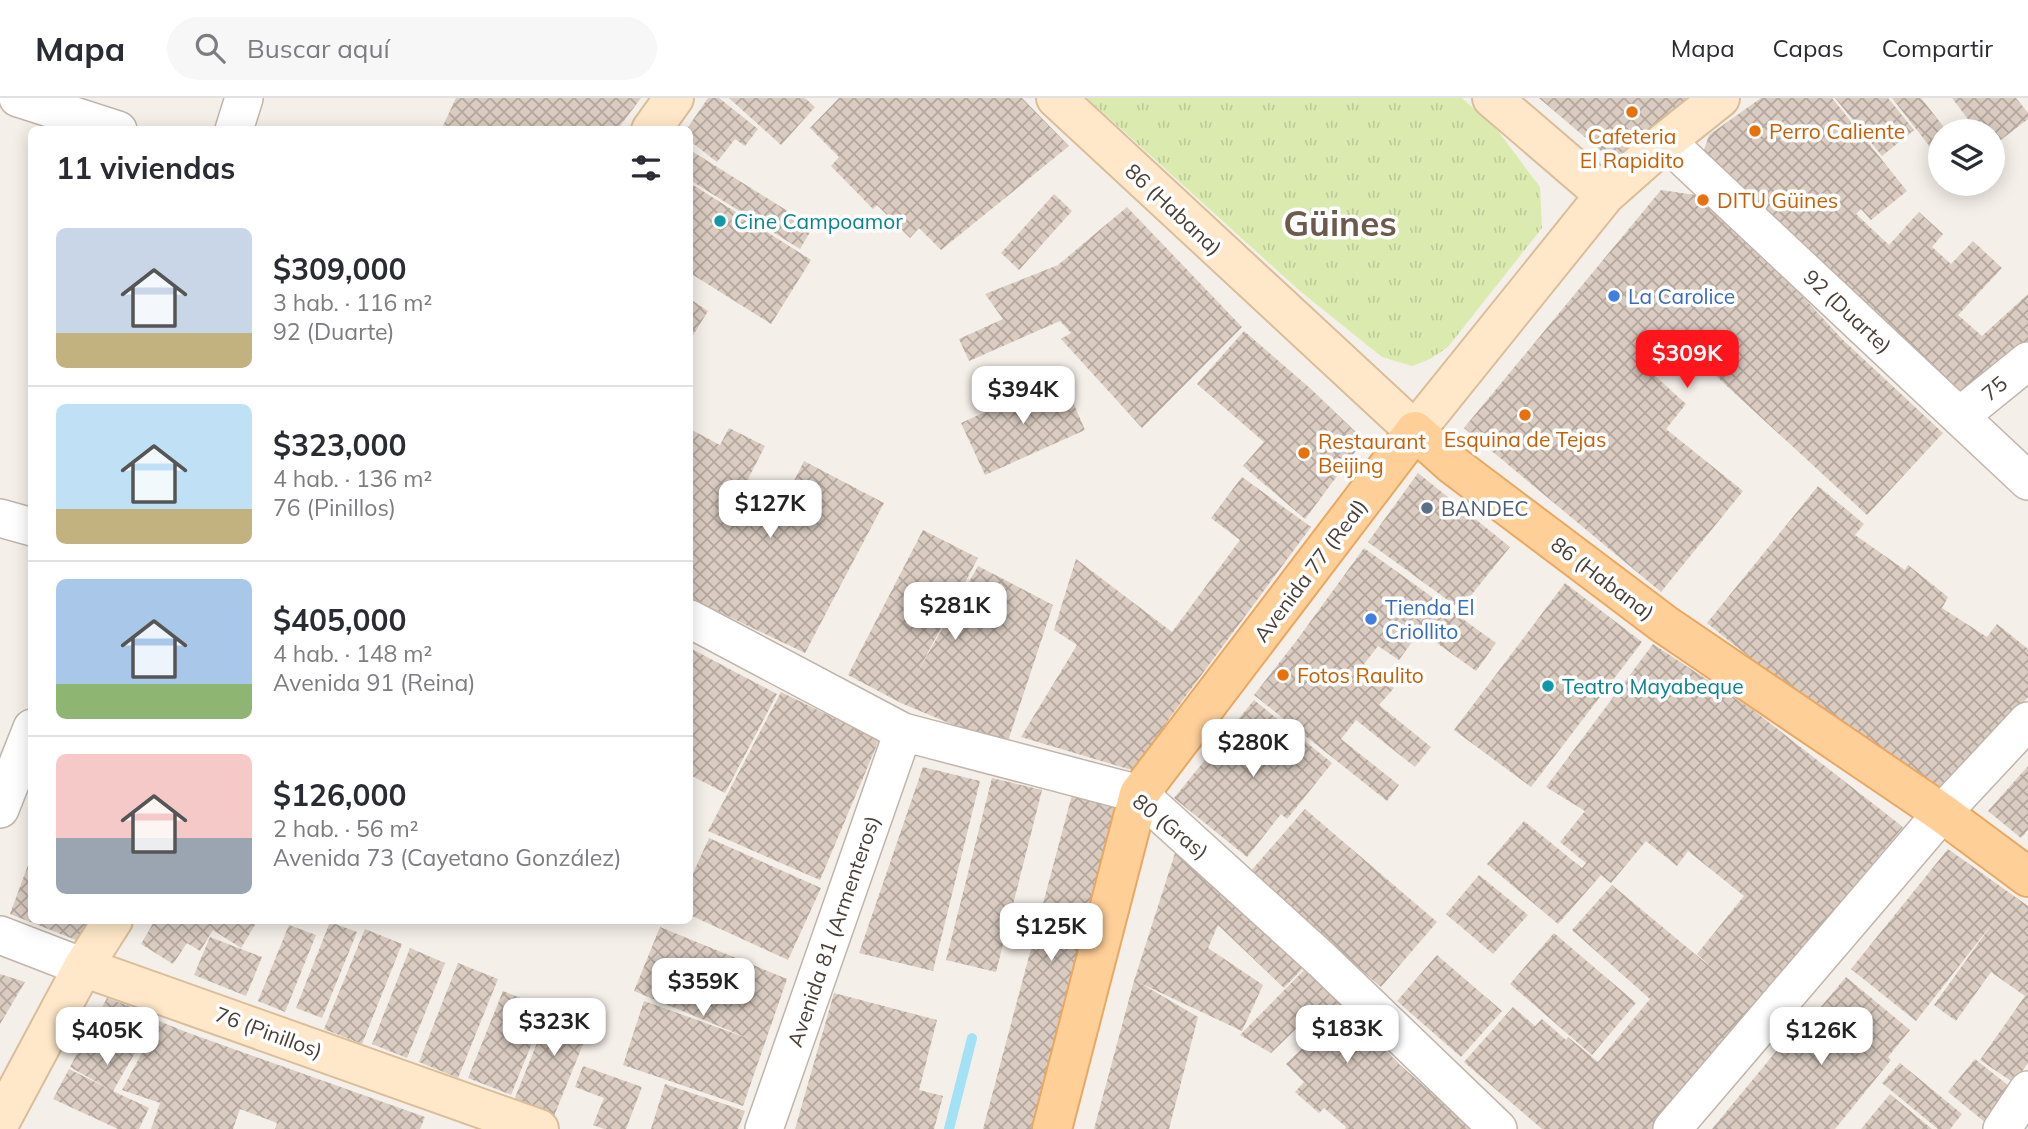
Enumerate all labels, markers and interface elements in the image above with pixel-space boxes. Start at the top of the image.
search box [167,17,657,80]
text: Mapa [35,28,125,69]
icon: search [191,29,229,67]
text: Buscar aquí [247,32,390,65]
text: Mapa [1671,33,1735,63]
text: Capas [1773,33,1844,63]
text: Compartir [1882,33,1993,63]
marker: Cafeteria El Rapidito [1624,104,1640,120]
place label: Perro Caliente [1769,118,1905,144]
map controls [1928,119,2005,196]
button: layers [1928,119,2005,196]
place label: Cafeteria El Rapidito [1580,123,1684,173]
marker: Perro Caliente [1747,123,1763,139]
text: 11 viviendas [56,149,235,187]
icon: filters [627,149,665,187]
street label: 86 (Habana) [1120,158,1228,260]
place label: DITU Güines [1717,187,1838,213]
marker: DITU Güines [1695,192,1711,208]
district label: Güines [1283,201,1397,245]
place label: Cine Campoamor [734,208,903,234]
marker: Cine Campoamor [712,213,728,229]
text: $309,000 [273,250,406,288]
icon: home [112,256,196,340]
street label: 92 (Duarte) [1799,264,1897,358]
place label: La Carolice [1628,283,1735,309]
text: 3 hab. · 116 m² [273,288,432,317]
marker: La Carolice [1606,288,1622,304]
text: 92 (Duarte) [273,317,395,346]
pin: $309K [1638,330,1736,390]
text: $309K [1652,338,1722,367]
pin: $394K [974,366,1072,426]
street label: 75 [1976,370,2012,406]
text: $394K [988,374,1058,403]
marker: Esquina de Tejas [1517,407,1533,423]
text: $323,000 [273,426,406,464]
place label: Esquina de Tejas [1444,426,1606,452]
place label: Restaurant Beijing [1318,428,1426,478]
icon: home [112,432,196,516]
marker: Restaurant Beijing [1296,445,1312,461]
text: 4 hab. · 136 m² [273,464,432,493]
pin: $127K [721,480,819,540]
text: $127K [735,488,805,517]
text: 76 (Pinillos) [273,493,396,522]
street label: Avenida 77 (Real) [1248,493,1372,647]
place label: BANDEC [1441,495,1529,521]
marker: BANDEC [1419,500,1435,516]
street label: 86 (Habana) [1546,531,1660,625]
pin: $281K [906,582,1004,642]
text: $281K [920,590,990,619]
place label: Tienda El Criollito [1385,594,1474,644]
text: $405,000 [273,601,406,639]
icon: home [112,607,196,691]
marker: Tienda El Criollito [1363,611,1379,627]
text: 4 hab. · 148 m² [273,639,432,668]
place label: Fotos Raulito [1297,662,1424,688]
marker: Fotos Raulito [1275,667,1291,683]
text: Avenida 91 (Reina) [273,668,476,697]
place label: Teatro Mayabeque [1562,673,1744,699]
marker: Teatro Mayabeque [1540,678,1556,694]
pin: $280K [1204,720,1302,779]
text: $280K [1218,727,1288,756]
text: $126,000 [273,776,406,814]
icon: home [112,782,196,866]
street label: 80 (Gras) [1128,788,1214,864]
street label: Avenida 81 (Armenteros) [781,812,885,1050]
text: 2 hab. · 56 m² [273,814,418,843]
text: Avenida 73 (Cayetano González) [273,843,622,872]
pin: $125K [1002,904,1100,963]
text: $125K [1016,911,1086,940]
pin: $359K [654,958,752,1018]
text: $359K [668,966,738,995]
pin: $323K [505,998,603,1058]
street label: 76 (Pinillos) [212,1001,326,1063]
text: $323K [519,1006,589,1035]
pin: $183K [1298,1006,1396,1065]
pin: $405K [58,1007,156,1067]
pin: $126K [1772,1007,1870,1067]
text: $183K [1312,1013,1382,1042]
text: $405K [72,1015,142,1044]
text: $126K [1786,1015,1856,1044]

